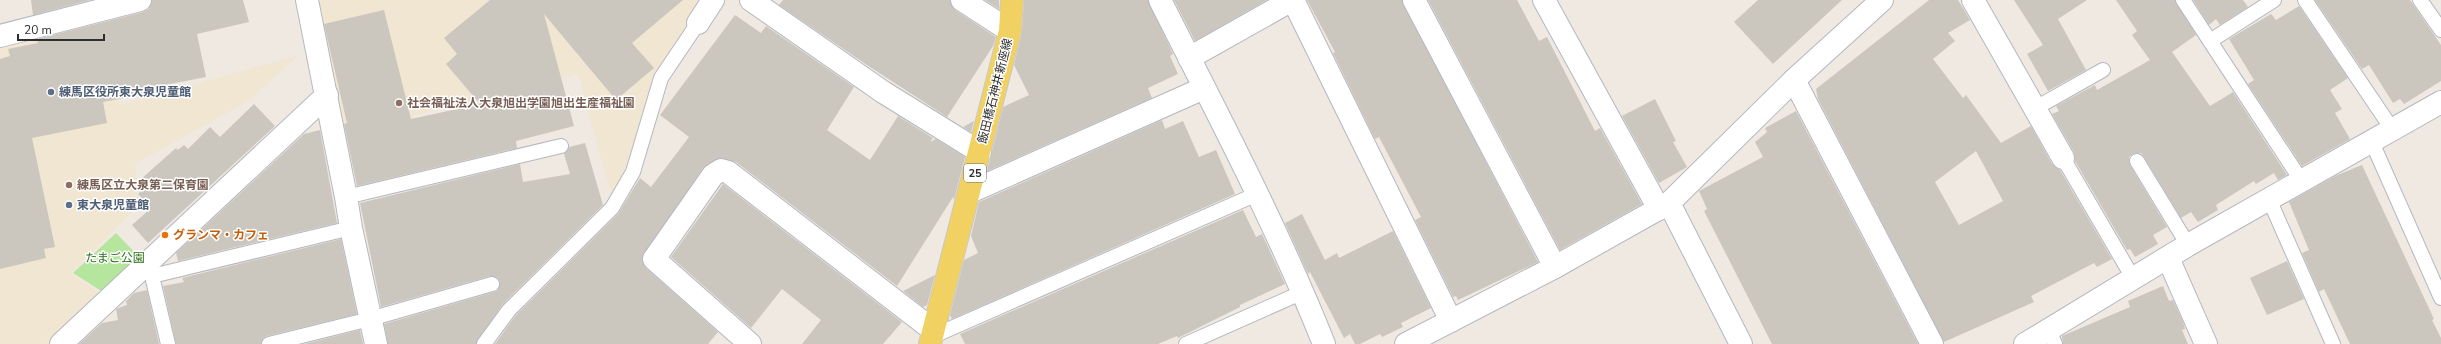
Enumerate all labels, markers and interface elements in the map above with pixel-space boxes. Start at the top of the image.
scale bar [18,16,104,42]
text: 20 m [24,22,52,38]
street label: 飯田橋石神井新座線 [974,37,1016,145]
place label: 練馬区役所東大泉児童館 [59,84,191,100]
marker: 練馬区役所東大泉児童館 [46,87,56,97]
place label: 社会福祉法人大泉旭出学園旭出生産福祉園 [407,95,635,111]
marker: 社会福祉法人大泉旭出学園旭出生産福祉園 [394,98,404,108]
road number: 25 [964,164,986,182]
place label: 練馬区立大泉第二保育園 [77,177,209,193]
marker: 練馬区立大泉第二保育園 [64,180,74,190]
place label: 東大泉児童館 [77,197,149,213]
marker: 東大泉児童館 [64,200,74,210]
place label: グランマ・カフェ [173,227,269,243]
marker: グランマ・カフェ [160,230,170,240]
park label: たまご公園 [85,250,145,266]

